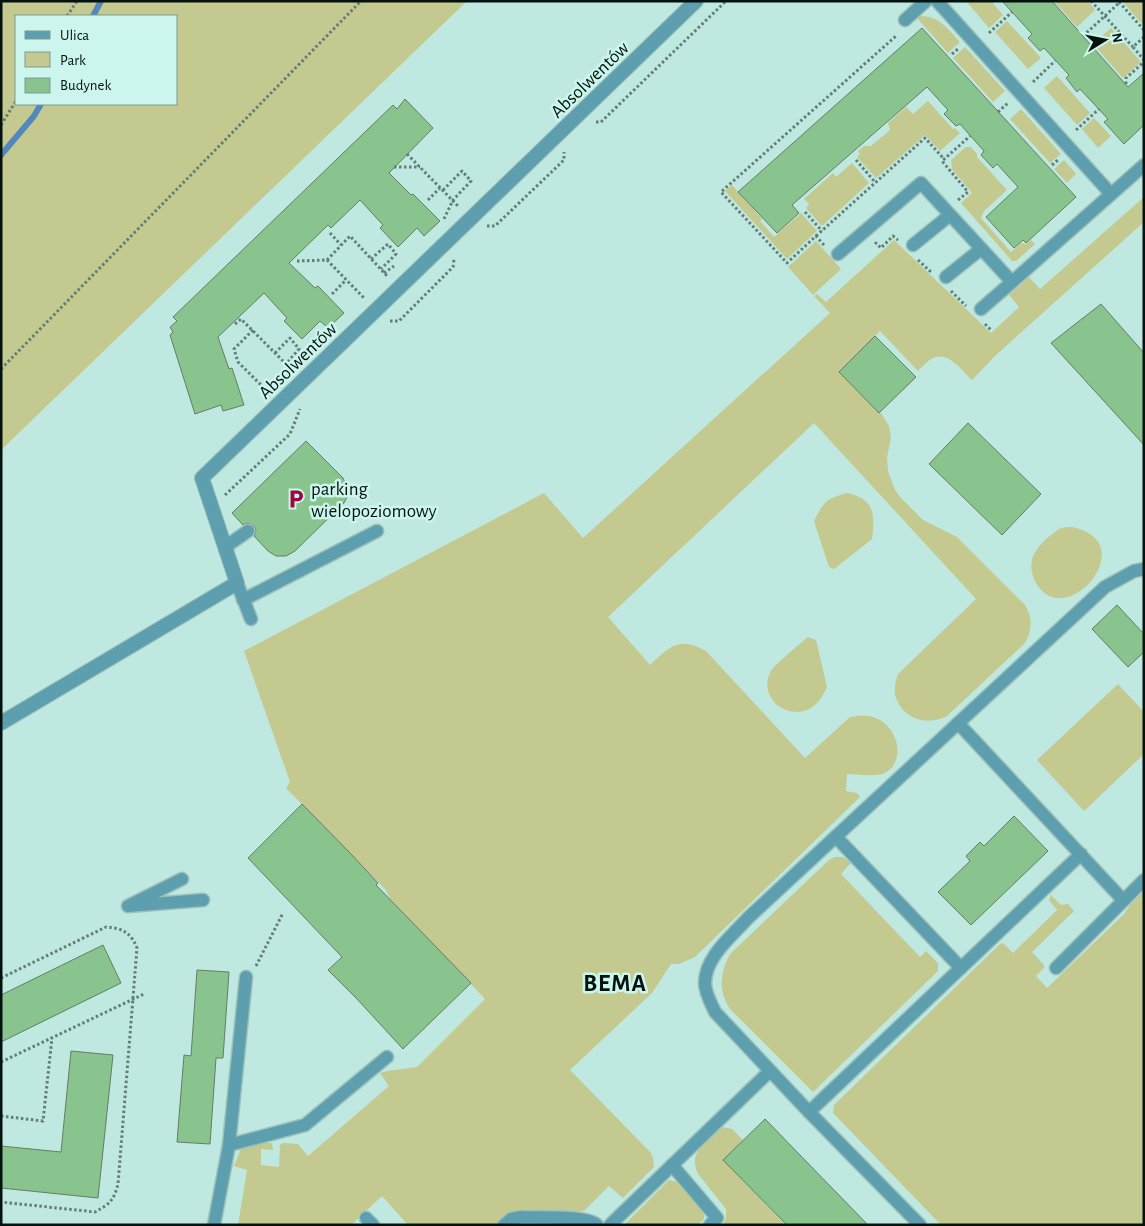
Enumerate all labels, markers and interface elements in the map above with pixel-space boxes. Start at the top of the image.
legend [15,15,178,105]
north arrow [1080,15,1130,65]
text: Ulica [60,28,89,43]
text: N [1109,32,1125,44]
street label: Absolwentów [547,38,633,122]
text: Park [60,53,86,68]
text: Budynek [60,78,112,93]
street label: Absolwentów [255,319,341,403]
place label: parking wielopoziomowy [311,480,437,521]
parking icon: parking wielopoziomowy [285,488,307,510]
district label: BEMA [583,972,647,996]

